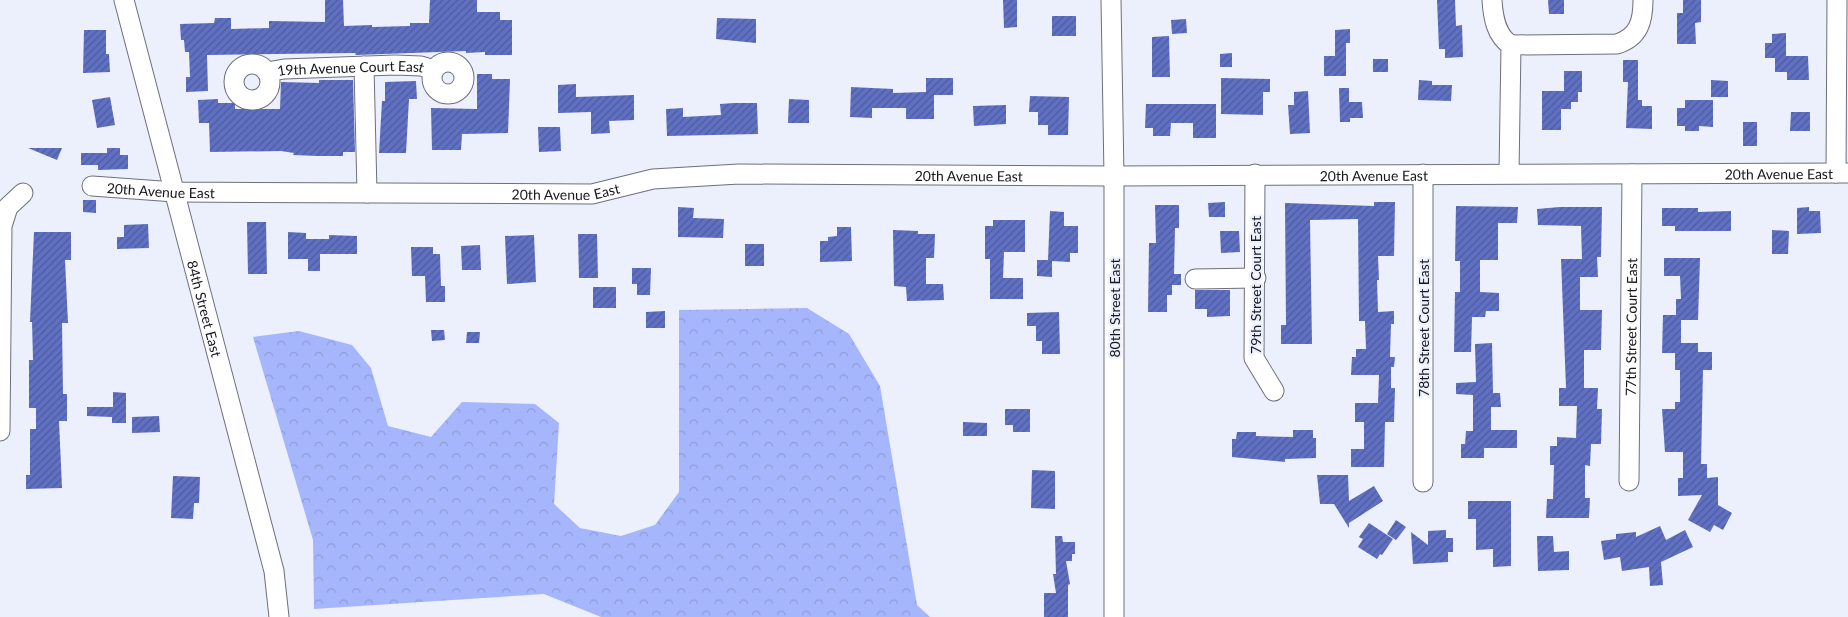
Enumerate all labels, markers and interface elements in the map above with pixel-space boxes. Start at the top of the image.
street label: 19th Avenue Court East [276,56,427,79]
street label: 20th Avenue East [1725,165,1833,182]
street label: 20th Avenue East [915,166,1023,184]
street label: 20th Avenue East [1320,166,1428,184]
street label: 20th Avenue East [106,179,215,201]
street label: 20th Avenue East [512,179,621,203]
street label: 79th Street Court East [1247,216,1264,354]
street label: 84th Street East [184,258,226,359]
street label: 80th Street East [1106,258,1123,358]
street label: 77th Street Court East [1621,258,1640,396]
street label: 78th Street Court East [1415,259,1432,397]

